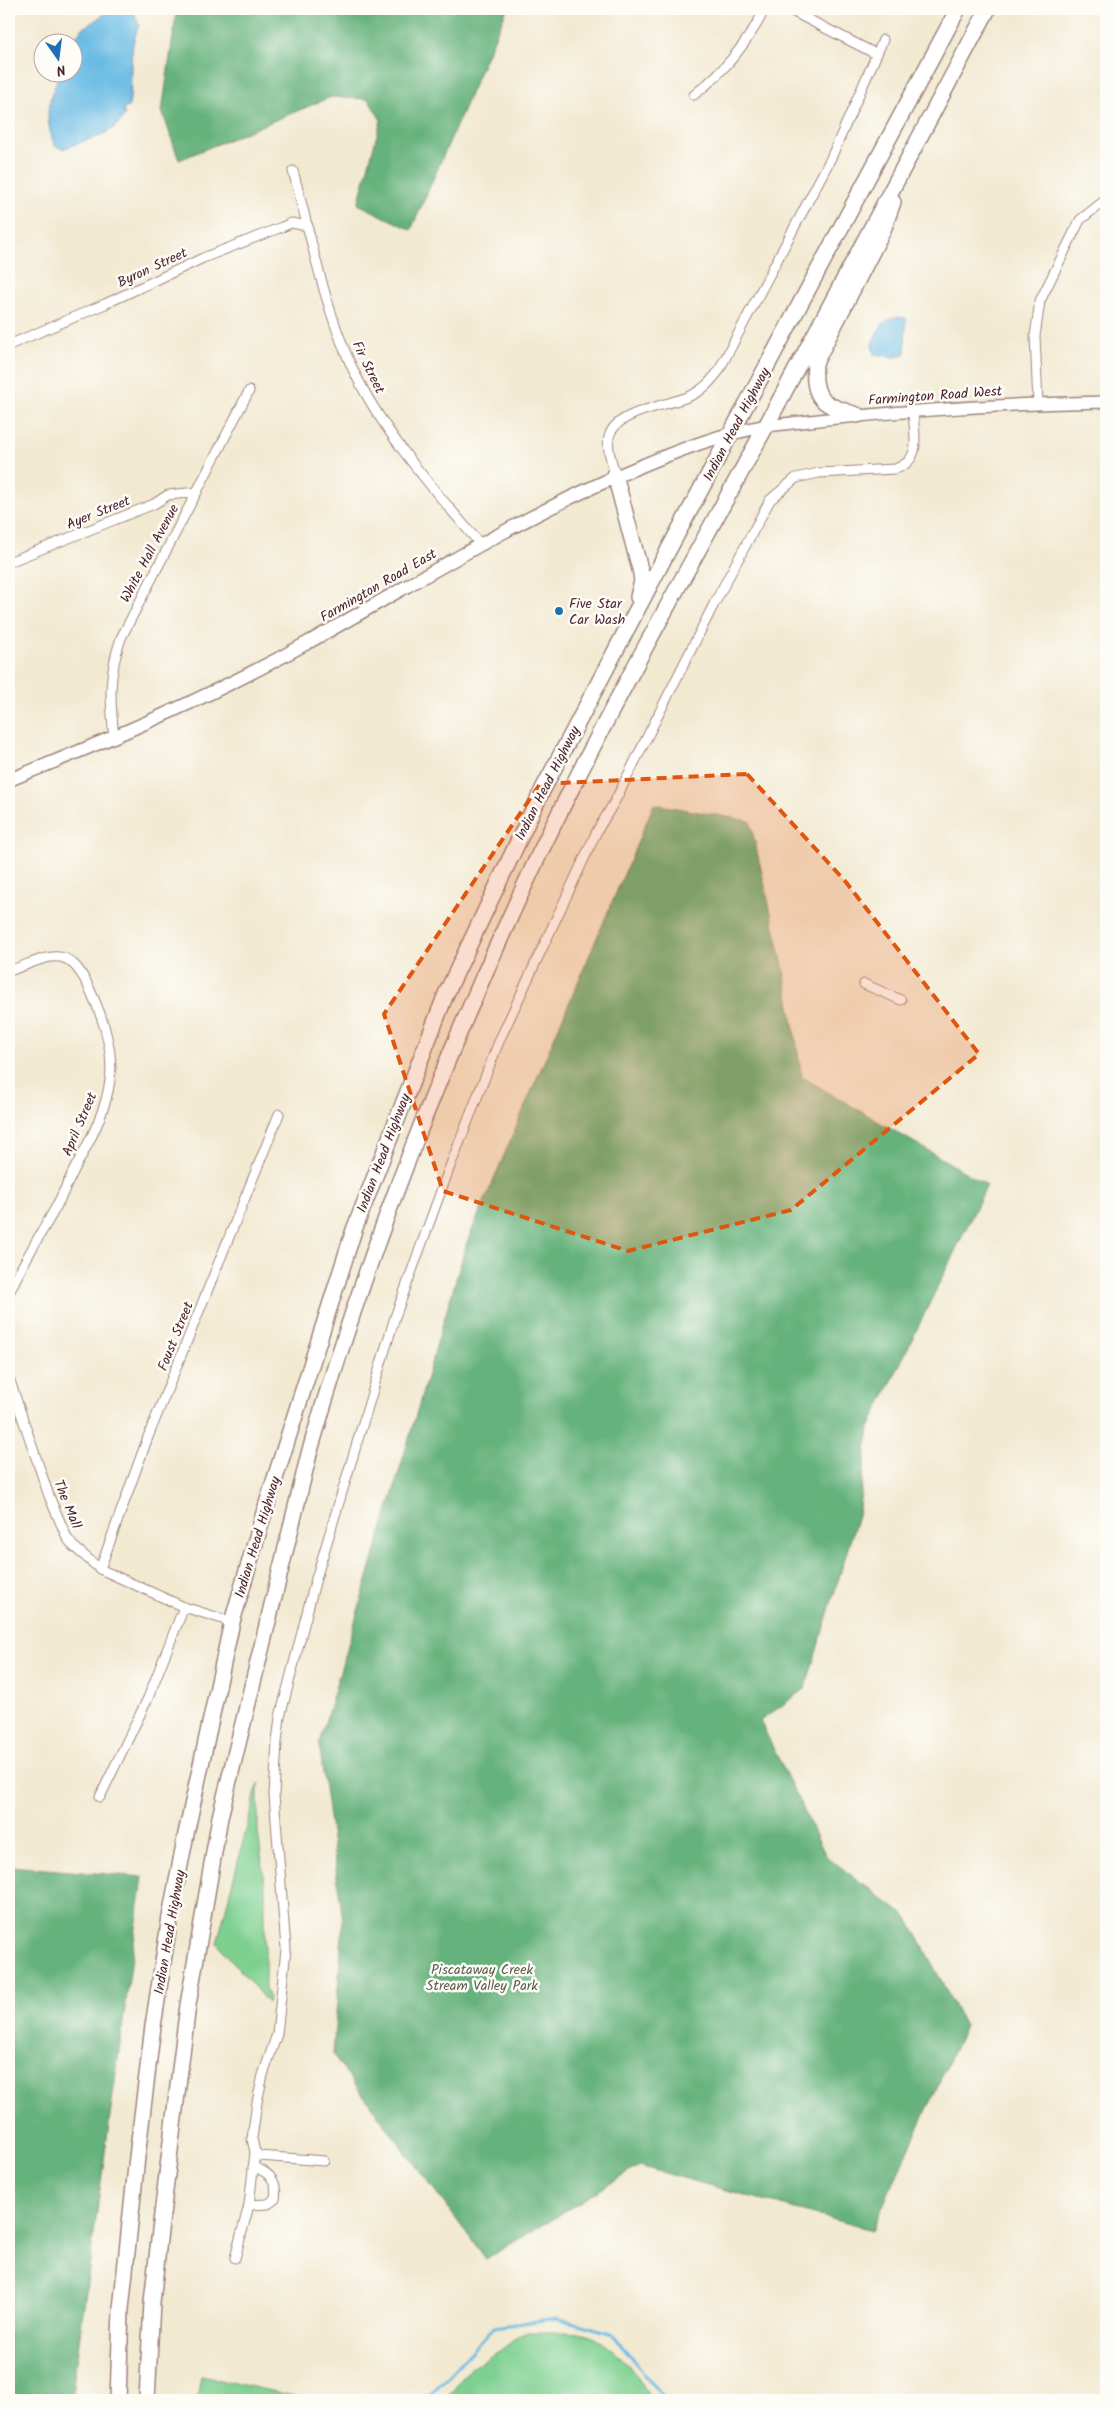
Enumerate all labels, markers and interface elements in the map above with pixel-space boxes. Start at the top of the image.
north arrow [32,32,82,82]
text: N [54,58,68,81]
street label: Byron Street [114,242,192,294]
street label: Fir Street [346,337,391,398]
street label: Indian Head Highway [698,363,776,485]
street label: Farmington Road West [867,380,1003,412]
street label: Ayer Street [63,490,134,536]
street label: White Hall Avenue [115,500,185,607]
street label: Farmington Road East [316,543,442,628]
place label: Five Star Car Wash [569,593,625,631]
marker: Five Star Car Wash [553,605,565,617]
street label: Indian Head Highway [509,722,586,845]
street label: April Street [57,1088,104,1160]
street label: Indian Head Highway [351,1090,417,1216]
street label: Foust Street [152,1298,200,1374]
street label: Indian Head Highway [229,1473,287,1601]
street label: The Mall [47,1476,87,1533]
street label: Indian Head Highway [148,1868,192,1996]
park label: Piscataway Creek Stream Valley Park [426,1959,538,1997]

